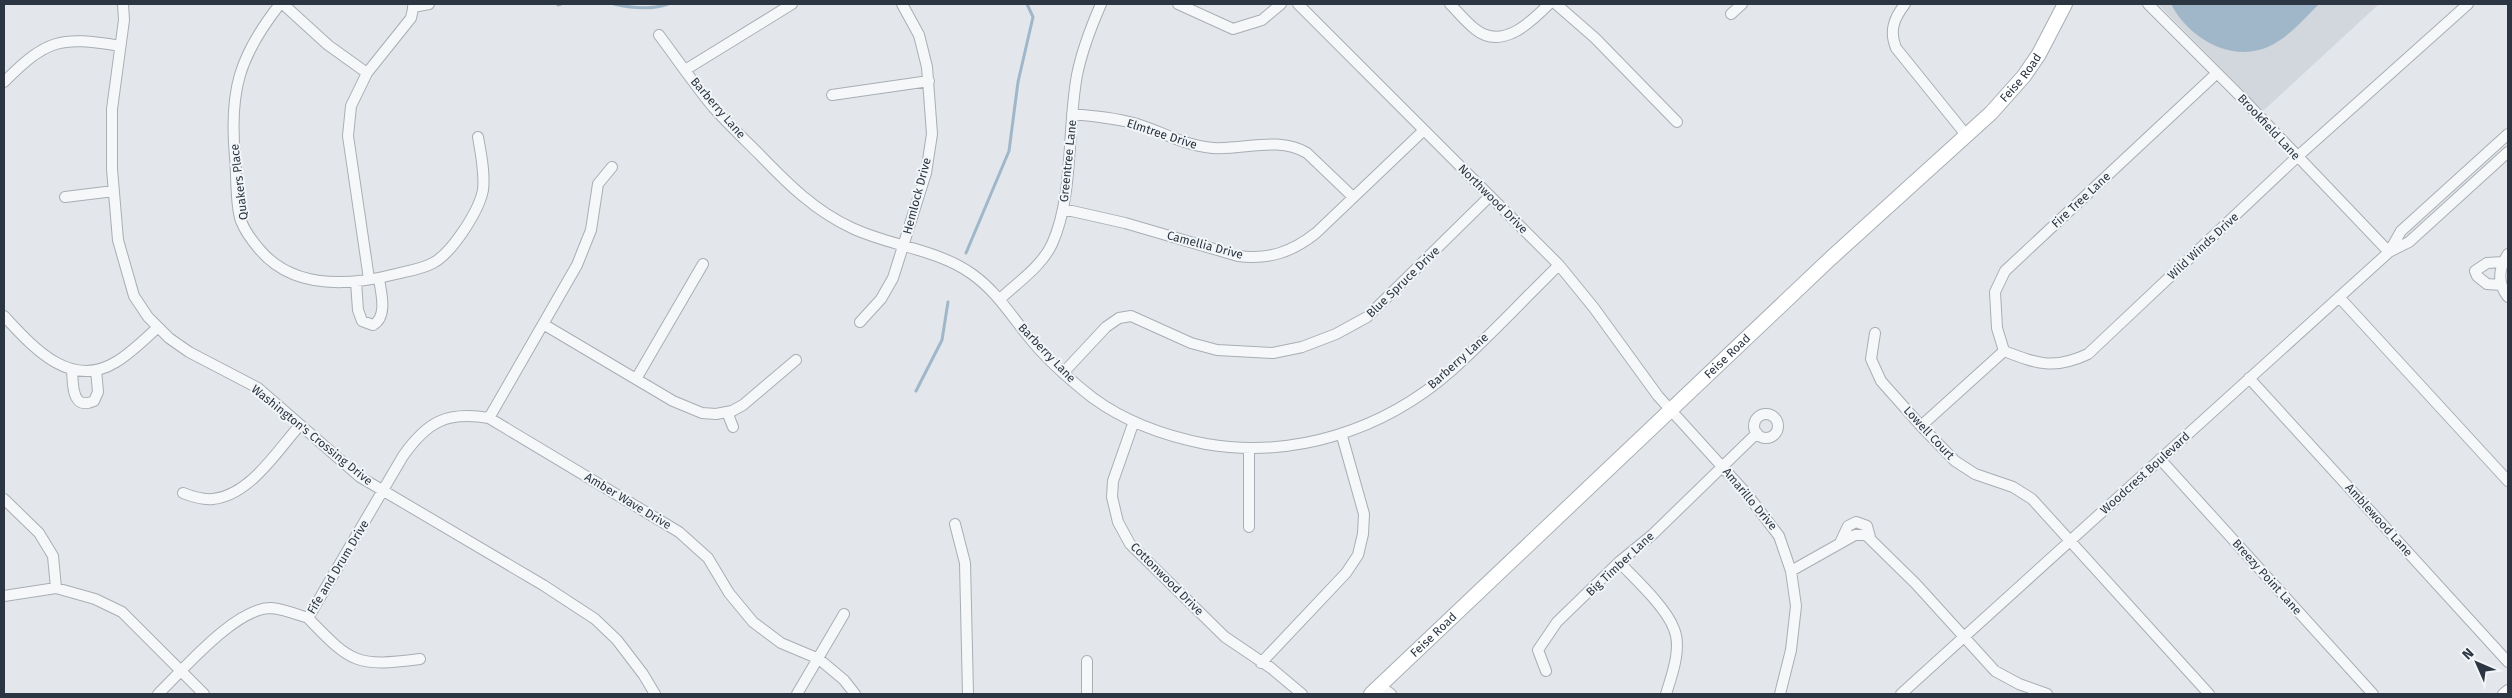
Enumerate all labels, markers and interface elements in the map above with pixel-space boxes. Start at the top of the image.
street label: Feise Road [1997,51,2044,105]
street label: Barberry Lane [688,75,748,141]
street label: Brookfield Lane [2235,91,2303,163]
street label: Elmtree Drive [1125,116,1199,152]
street label: Greentree Lane [1057,119,1079,203]
street label: Quakers Place [227,143,251,221]
street label: Hemlock Drive [900,156,934,236]
street label: Northwood Drive [1455,161,1531,237]
street label: Fire Tree Lane [2049,169,2113,231]
street label: Wild Winds Drive [2165,210,2241,282]
street label: Camellia Drive [1165,228,1245,262]
street label: Blue Spruce Drive [1364,244,1442,320]
street label: Barberry Lane [1015,321,1079,385]
street label: Barberry Lane [1425,330,1491,392]
street label: Feise Road [1701,331,1753,381]
street label: Washington's Crossing Drive [249,382,375,488]
street label: Lowell Court [1901,404,1958,463]
street label: Woodcrest Boulevard [2097,429,2193,517]
street label: Amarillo Drive [1720,465,1780,533]
street label: Amber Wave Drive [582,470,674,532]
street label: Amblewood Lane [2343,481,2415,559]
street label: Fife and Drum Drive [304,517,372,617]
street label: Big Timber Lane [1583,529,1657,599]
street label: Breezy Point Lane [2230,536,2304,618]
street label: Cottonwood Drive [1128,540,1206,618]
street label: Feise Road [1407,610,1459,660]
north arrow [2452,638,2502,688]
text: N [2459,645,2477,663]

